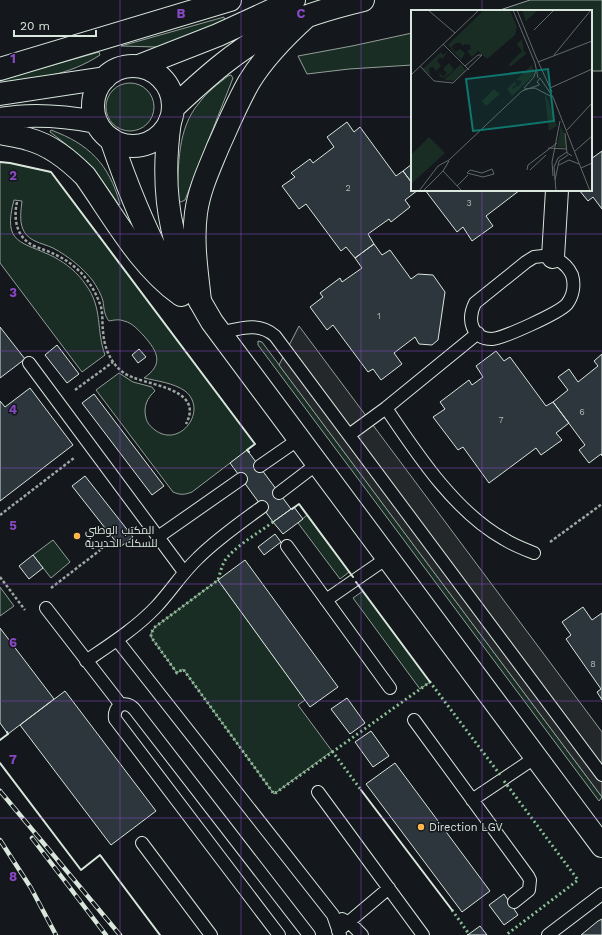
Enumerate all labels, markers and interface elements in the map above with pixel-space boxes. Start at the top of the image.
text: B [177,6,186,21]
text: C [297,6,306,21]
inset map [411,10,592,191]
scale bar [14,12,96,38]
text: 20 m [20,19,50,33]
text: 1 [10,51,16,66]
text: 2 [9,168,17,183]
house number: 2 [345,183,351,193]
house number: 3 [466,198,472,208]
text: 3 [9,285,17,300]
house number: 1 [377,311,381,321]
text: 4 [9,402,18,417]
house number: 6 [579,407,585,417]
house number: 7 [498,415,504,425]
text: 5 [9,518,17,533]
place label: المكتب الوطني للسكك الحديدية [85,524,157,550]
marker: المكتب الوطني للسكك الحديدية [72,531,82,541]
text: 6 [9,635,17,650]
house number: 8 [590,659,596,669]
text: 7 [9,752,17,767]
place label: Direction LGV [429,821,503,834]
marker: Direction LGV [416,822,426,832]
text: 8 [9,869,17,884]

